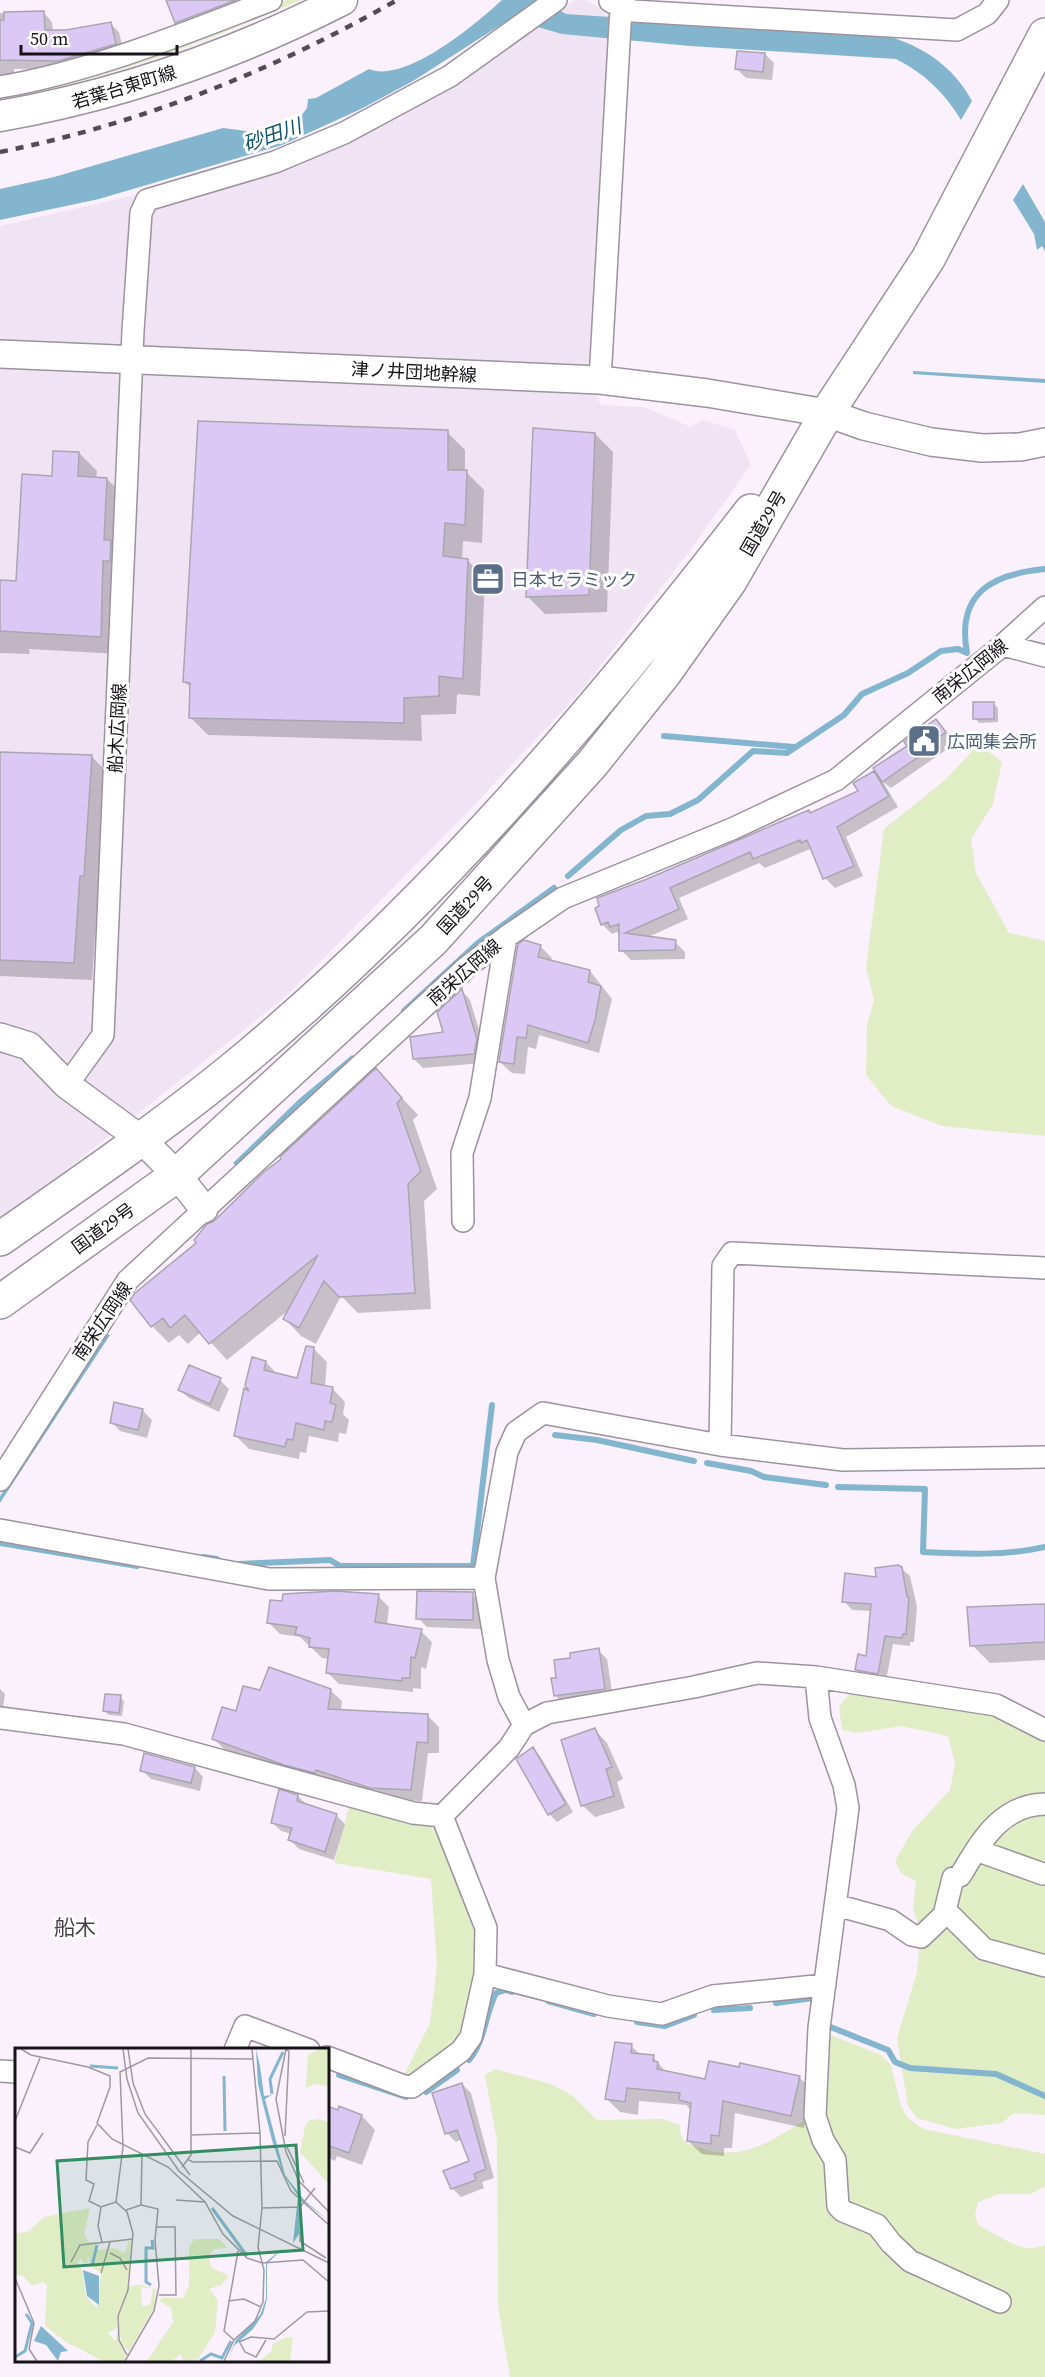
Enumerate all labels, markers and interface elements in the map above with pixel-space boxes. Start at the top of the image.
scale bar [21,18,177,56]
text: 50 m [30,26,68,51]
street label: 若葉台東町線 [69,59,179,115]
water label: 砂田川 [239,111,307,158]
street label: 津ノ井団地幹線 [350,356,478,388]
street label: 国道29号 [734,486,792,560]
office icon: 日本セラミック [470,561,506,597]
place label: 日本セラミック [511,567,637,592]
street label: 南栄広岡線 [927,633,1013,709]
street label: 船木広岡線 [102,682,132,774]
public building icon: 広岡集会所 [906,723,942,759]
place label: 広岡集会所 [947,729,1037,754]
street label: 国道29号 [431,870,499,940]
street label: 南栄広岡線 [422,933,506,1011]
street label: 国道29号 [67,1197,139,1259]
street label: 南栄広岡線 [66,1277,138,1365]
district label: 船木 [54,1913,96,1942]
inset map [15,2048,328,2362]

